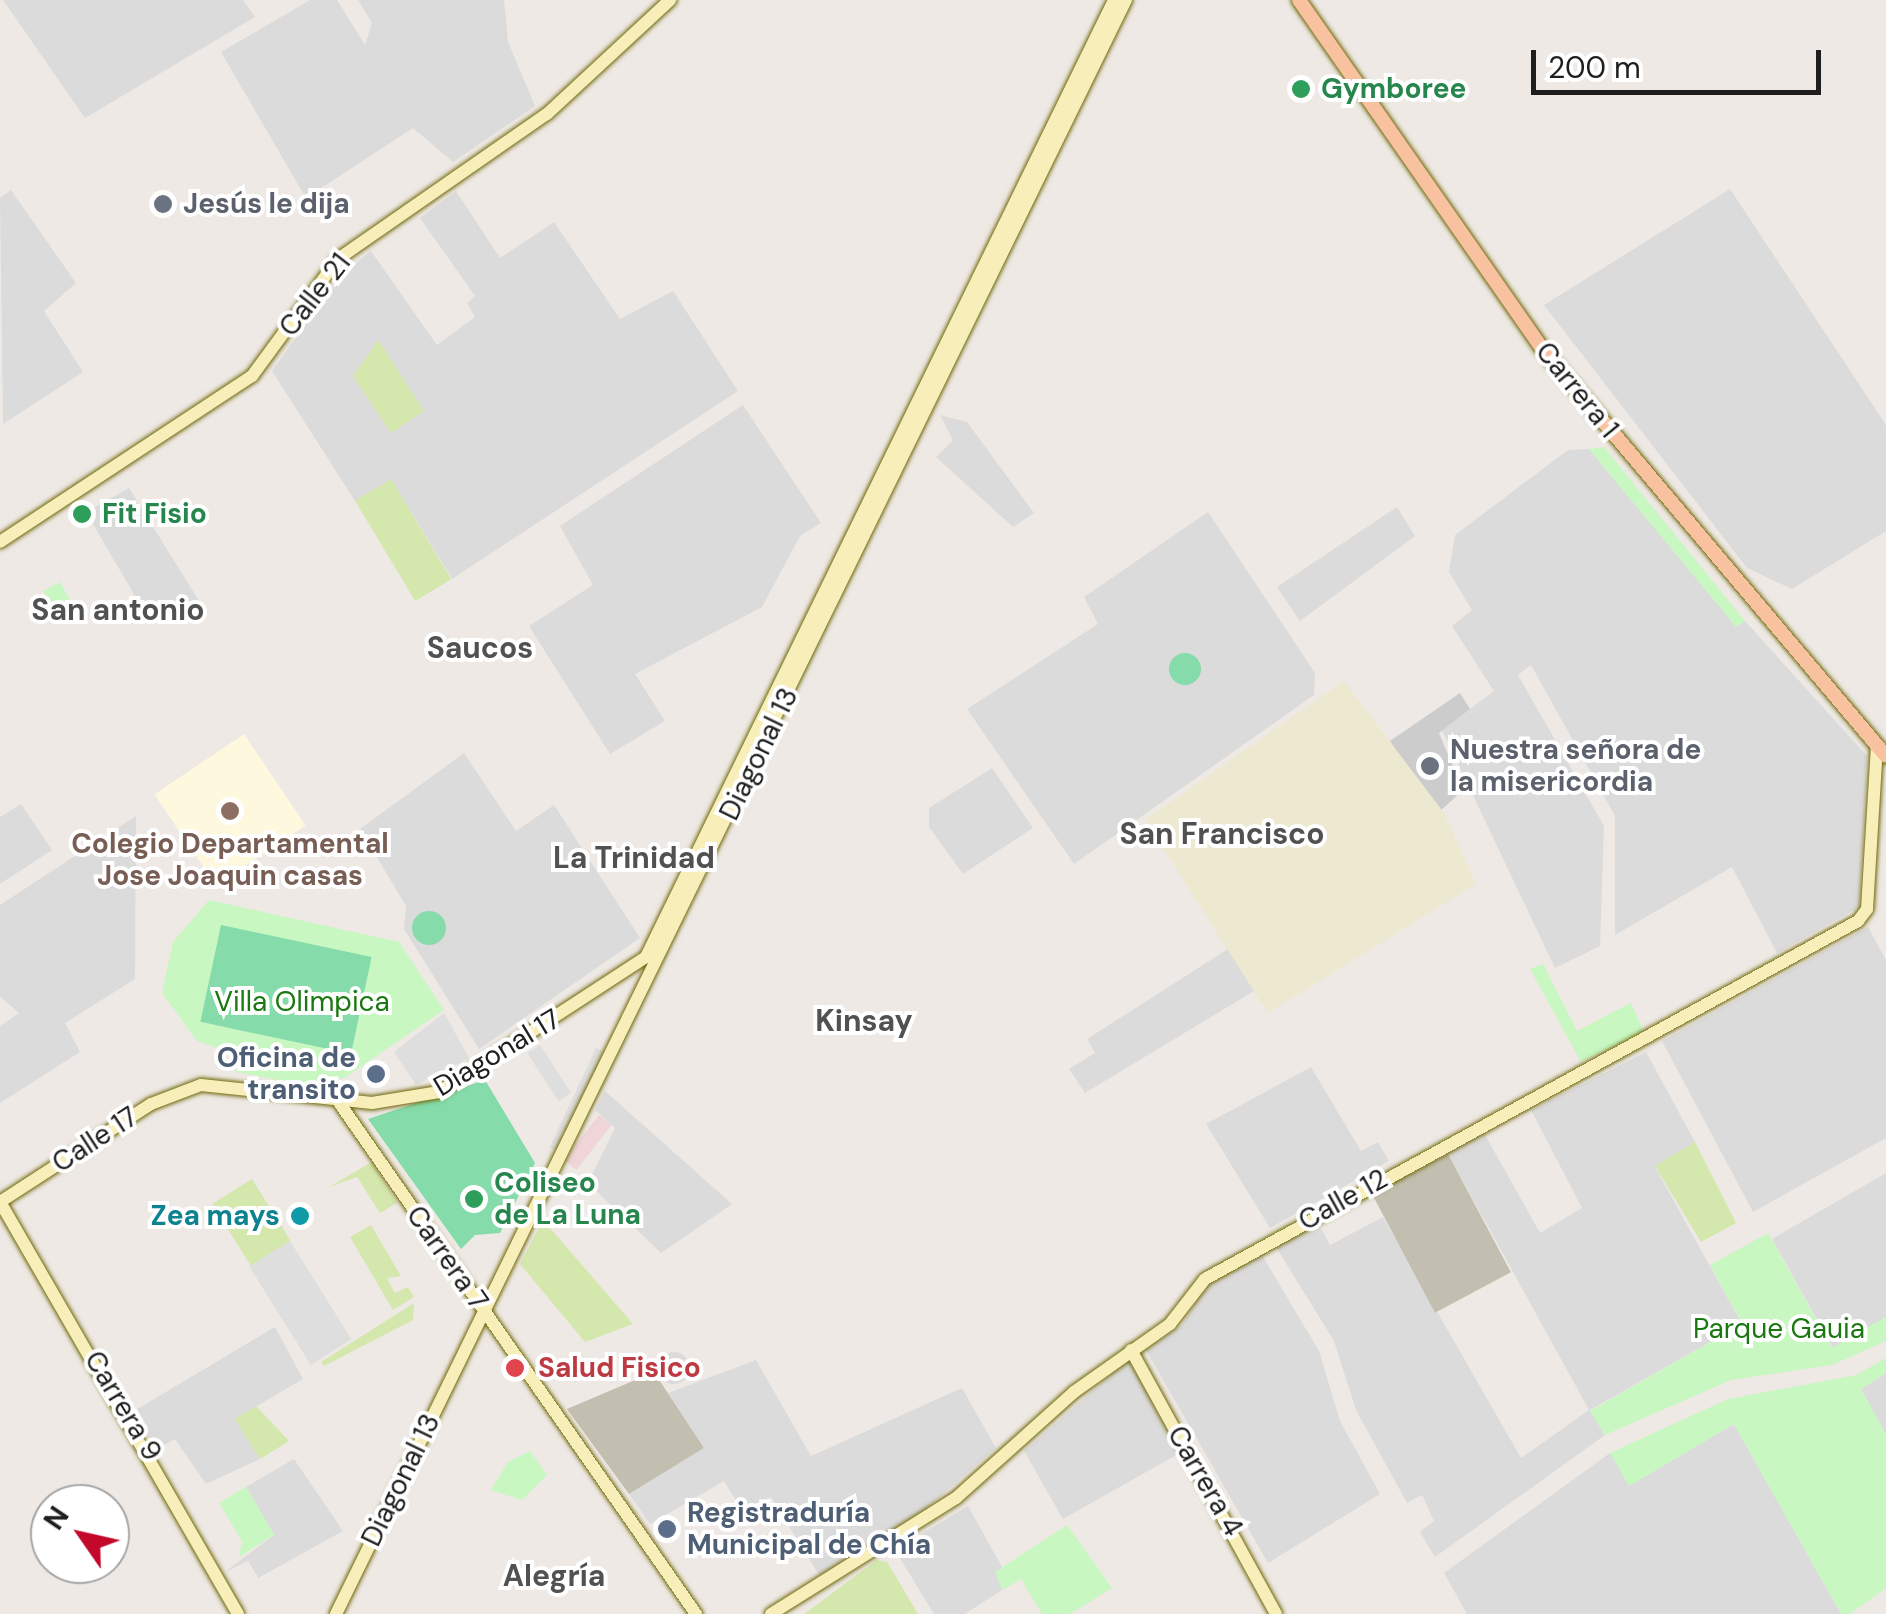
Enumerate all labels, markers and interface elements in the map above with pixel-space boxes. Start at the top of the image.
scale bar [1536,30,1826,92]
text: 200 m [1548,48,1641,87]
place label: Gymboree [1321,72,1466,106]
marker: Gymboree [1290,78,1312,100]
place label: Jesús le dija [183,187,350,221]
marker: Jesús le dija [152,193,174,215]
street label: Calle 21 [272,247,358,343]
street label: Carrera 1 [1528,335,1626,445]
place label: Fit Fisio [102,497,207,531]
marker: Fit Fisio [71,503,93,525]
district label: San antonio [31,592,205,628]
district label: Saucos [427,630,533,666]
street label: Diagonal 13 [713,682,805,826]
place label: Nuestra señora de la misericordia [1450,733,1701,799]
marker: Nuestra señora de la misericordia [1419,755,1441,777]
marker: Colegio Departamental Jose Joaquin casas [219,800,241,822]
district label: San Francisco [1119,816,1325,852]
place label: Colegio Departamental Jose Joaquin casas [71,827,389,893]
district label: La Trinidad [553,840,715,876]
park label: Villa Olimpica [214,985,390,1019]
street label: Diagonal 17 [428,1002,566,1104]
district label: Kinsay [815,1003,913,1039]
place label: Oficina de transito [217,1041,356,1107]
marker: Oficina de transito [365,1063,387,1085]
street label: Calle 17 [46,1100,144,1180]
street label: Calle 12 [1293,1162,1393,1238]
place label: Coliseo de La Luna [494,1166,641,1232]
marker: Coliseo de La Luna [463,1188,485,1210]
place label: Zea mays [151,1199,280,1233]
street label: Carrera 7 [399,1199,495,1317]
marker: Zea mays [289,1205,311,1227]
park label: Parque Gauia [1693,1312,1865,1346]
street label: Carrera 9 [77,1345,169,1467]
place label: Salud Fisico [538,1351,701,1385]
marker: Salud Fisico [502,1355,528,1381]
street label: Diagonal 13 [355,1408,447,1552]
street label: Carrera 4 [1160,1420,1250,1542]
north arrow [30,1484,130,1584]
place label: Registraduría Municipal de Chía [687,1496,931,1562]
text: N [35,1499,77,1537]
marker: Registraduría Municipal de Chía [656,1518,678,1540]
district label: Alegría [503,1558,605,1594]

